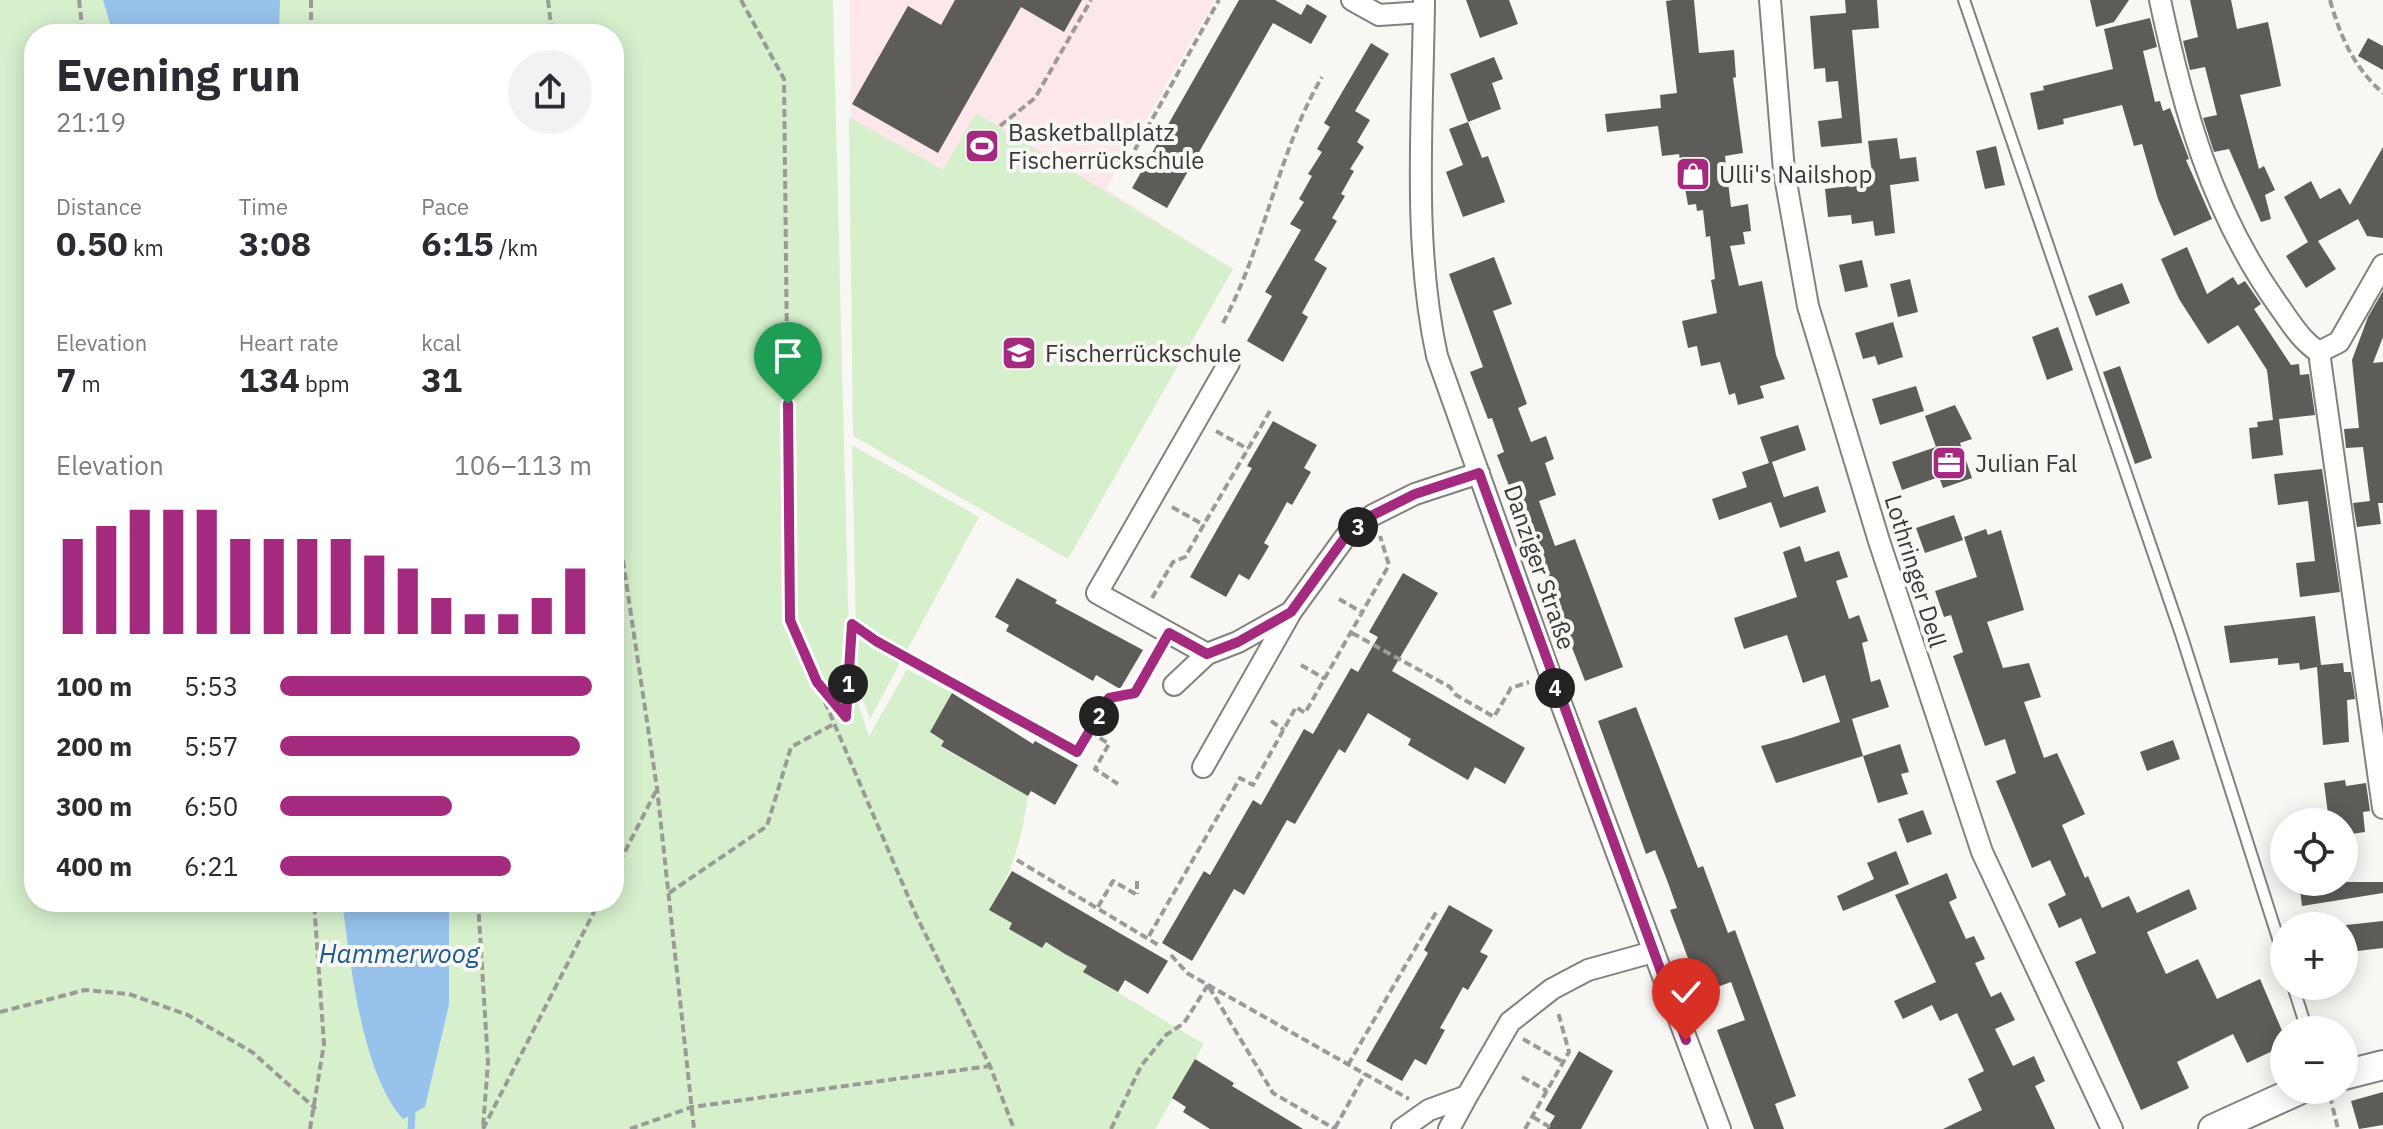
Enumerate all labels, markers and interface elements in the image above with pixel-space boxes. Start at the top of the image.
text: Evening run [56,46,301,103]
button: share [508,50,592,134]
text: 21:19 [56,105,126,139]
place label: Basketballplatz Fischerrückschule [1008,116,1204,176]
sports icon: Basketballplatz Fischerrückschule [963,127,1001,165]
shop icon: Ulli's Nailshop [1674,155,1712,193]
place label: Ulli's Nailshop [1719,158,1872,190]
text: Distance [56,192,142,221]
text: Time [239,192,288,221]
text: Pace [421,192,469,221]
text: 0.50 [56,221,128,265]
text: 3:08 [239,221,311,265]
text: 6:15 [421,221,494,265]
text: km [128,233,164,262]
text: /km [494,233,538,262]
pin [754,322,822,404]
text: Elevation [56,328,147,357]
text: Heart rate [239,328,339,357]
text: kcal [421,328,461,357]
icon: arrive [766,334,810,378]
school or university icon: Fischerrückschule [1000,334,1038,372]
place label: Fischerrückschule [1045,337,1241,369]
text: 7 [56,357,76,401]
text: 134 [239,357,300,401]
text: 31 [421,357,462,401]
text: m [76,369,101,398]
text: bpm [300,369,350,398]
office icon: Julian Fal [1930,444,1968,482]
place label: Julian Fal [1975,447,2077,479]
text: Elevation [56,448,164,482]
text: 106–113 m [454,448,592,482]
street label: Danziger Straße [1497,480,1583,654]
street label: Lothringer Dell [1878,491,1954,651]
pin: 3 [1338,507,1378,547]
text: 3 [1351,512,1365,541]
pin: 1 [828,664,868,704]
pin: 4 [1535,668,1575,708]
text: 100 m [56,669,132,703]
text: 5:53 [184,669,238,703]
text: 1 [841,669,855,698]
text: 4 [1548,673,1562,702]
pin: 2 [1079,696,1119,736]
text: 2 [1092,701,1106,730]
text: 200 m [56,729,132,763]
text: 5:57 [184,729,238,763]
text: 300 m [56,789,132,823]
text: 6:50 [184,789,238,823]
map controls [2270,808,2358,1104]
button: locate [2270,808,2358,896]
text: 400 m [56,849,132,883]
text: 6:21 [184,849,238,883]
button: + [2270,912,2358,1000]
water label: Hammerwoog [319,936,481,970]
pin [1652,958,1720,1040]
icon: check [1664,970,1708,1014]
button: − [2270,1016,2358,1104]

